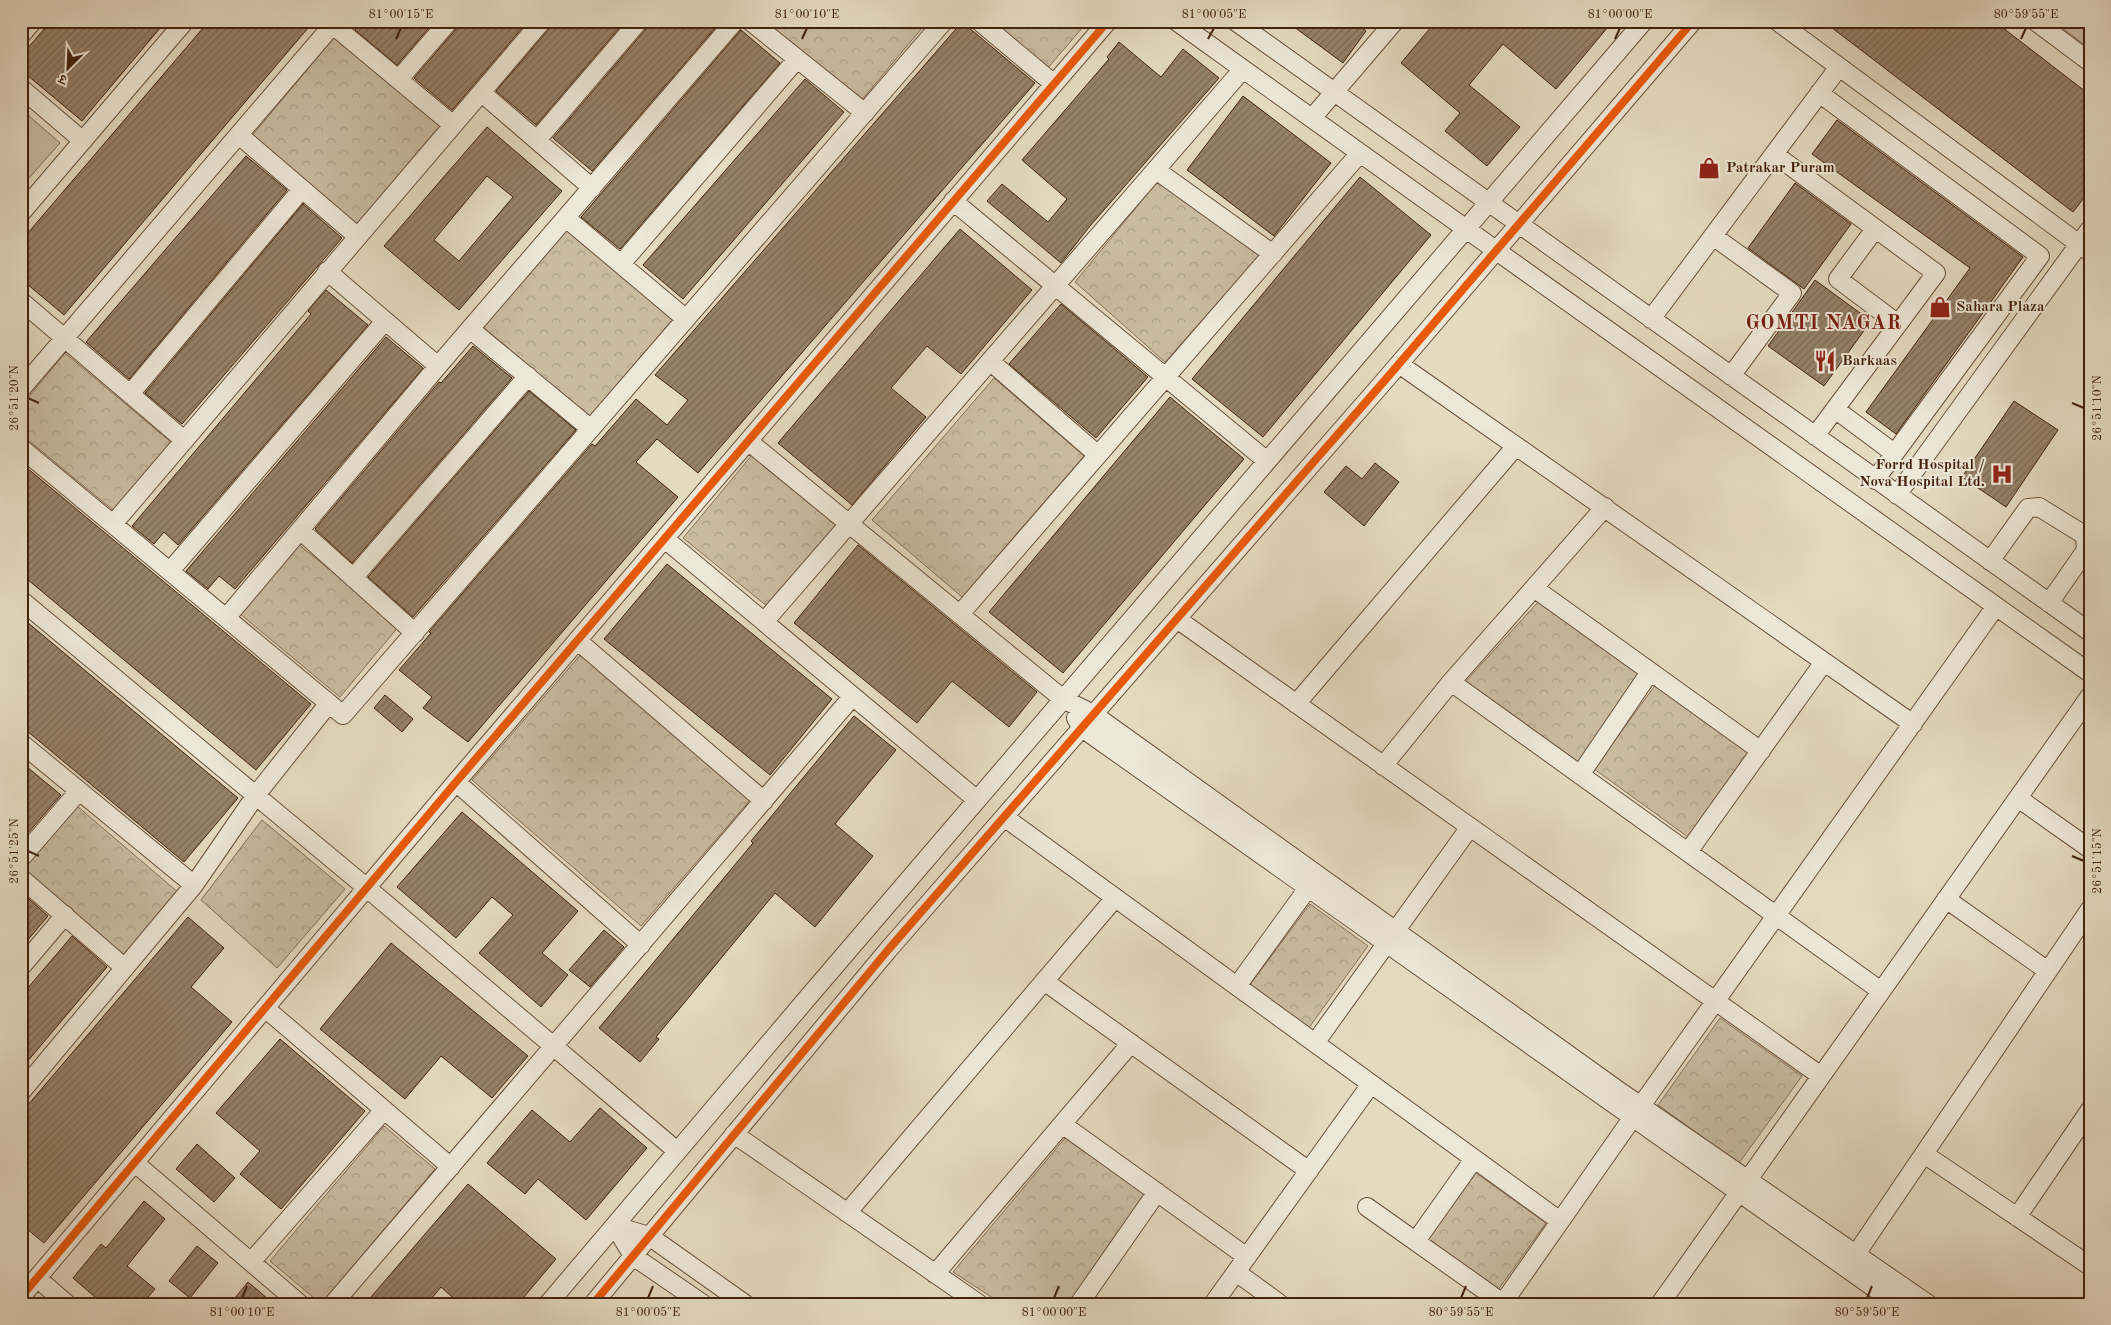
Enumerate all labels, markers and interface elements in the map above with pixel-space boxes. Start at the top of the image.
text: 81°00'15"E [369,8,433,21]
text: 81°00'05"E [1182,8,1246,21]
text: 80°59'55"E [1994,8,2058,21]
text: 81°00'10"E [775,9,839,21]
text: 81°00'00"E [1588,9,1652,21]
north arrow [42,42,92,92]
text: उ [56,71,70,87]
shop icon: Patrakar Puram [1696,155,1722,181]
place label: Patrakar Puram [1726,161,1835,176]
shop icon: Sahara Plaza [1927,294,1953,320]
place label: Sahara Plaza [1956,300,2045,315]
district label: GOMTI NAGAR [1746,314,1902,334]
restaurant icon: Barkaas [1812,348,1838,374]
place label: Barkaas [1842,354,1897,369]
text: 26°51'20"N [8,365,21,431]
text: 26°51'10"N [2091,375,2104,441]
place label: Forrd Hospital / Nova Hospital Ltd. [1859,458,1985,490]
hospital icon: Forrd Hospital / Nova Hospital Ltd. [1989,461,2015,487]
text: 26°51'25"N [8,818,21,884]
text: 26°51'15"N [2091,828,2104,894]
text: 81°00'05"E [616,1306,680,1319]
text: 80°59'55"E [1429,1306,1493,1319]
text: 80°59'50"E [1835,1306,1899,1319]
text: 81°00'10"E [210,1307,274,1319]
text: 81°00'00"E [1022,1307,1086,1319]

